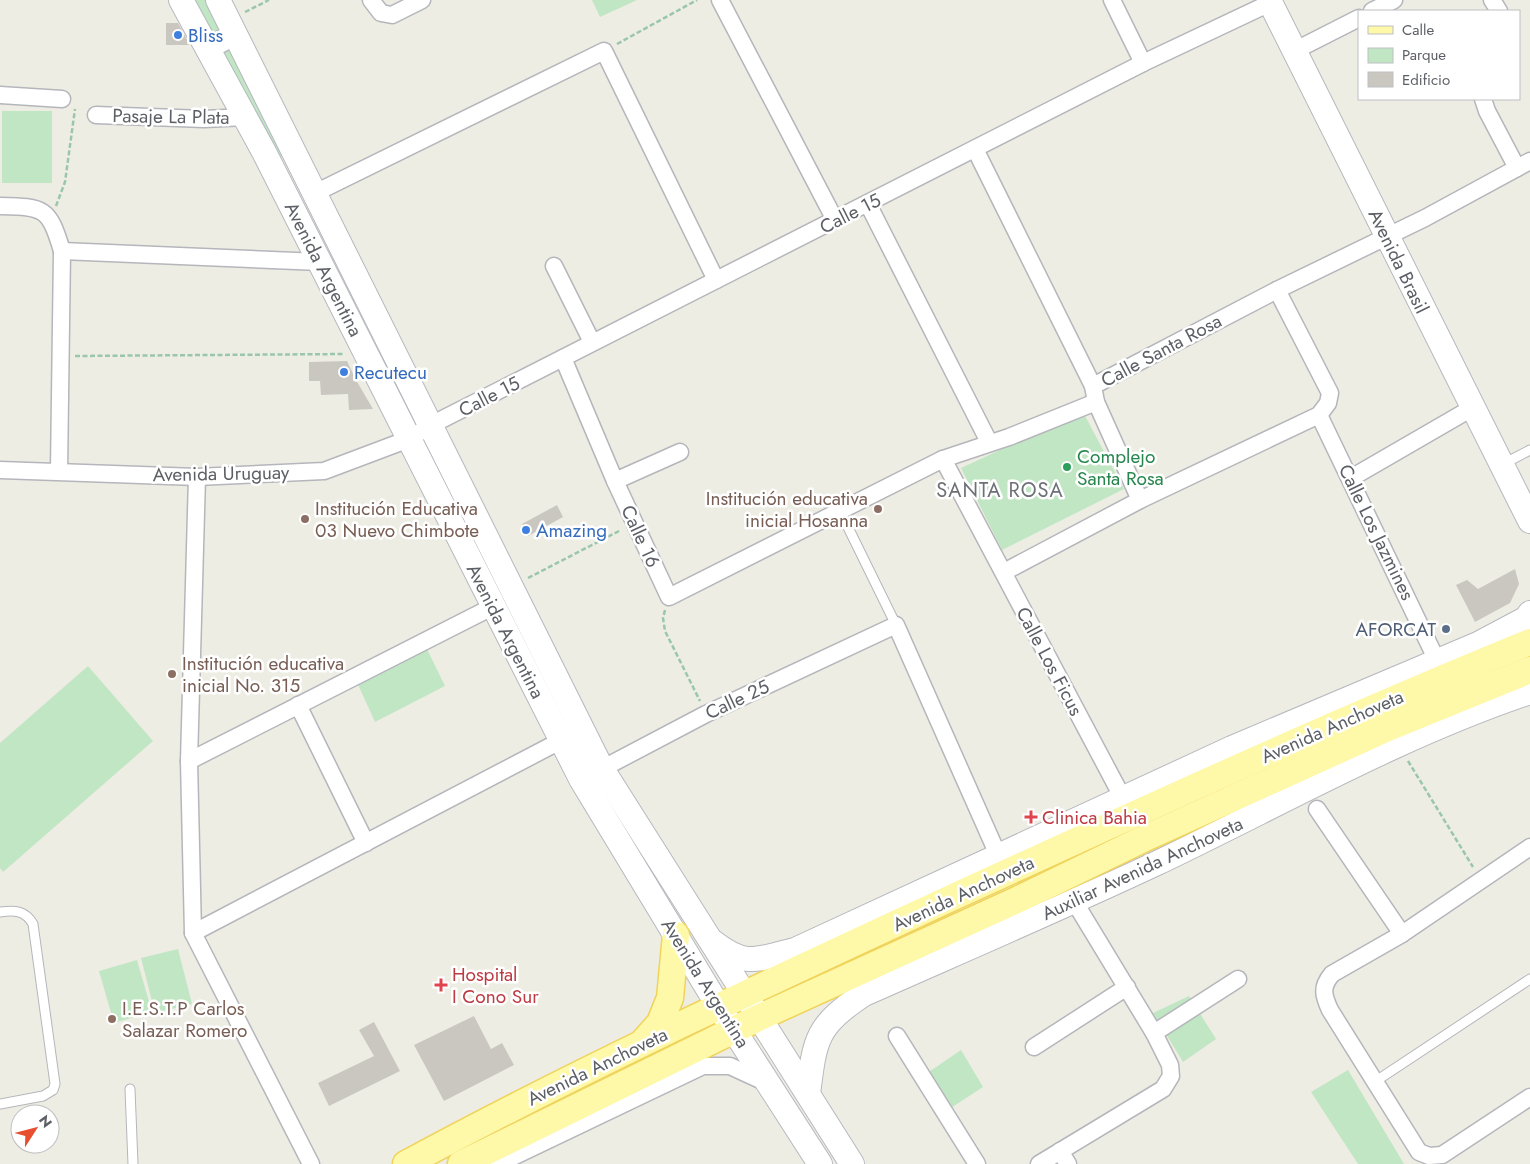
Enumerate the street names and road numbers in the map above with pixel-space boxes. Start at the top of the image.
street label: Pasaje La Plata [112,102,230,131]
street label: Calle 15 [815,187,886,240]
street label: Avenida Argentina [278,197,369,341]
street label: Avenida Brasil [1362,204,1436,318]
street label: Calle Santa Rosa [1096,307,1226,394]
street label: Calle 15 [454,370,525,423]
street label: Avenida Uruguay [152,459,290,488]
street label: Calle Los Jazmines [1332,460,1421,605]
street label: Calle 16 [614,501,667,572]
street label: Avenida Argentina [460,559,551,703]
street label: Calle Los Ficus [1010,602,1090,721]
street label: Calle 25 [701,673,774,726]
street label: Avenida Anchoveta [1257,683,1408,770]
street label: Auxiliar Avenida Anchoveta [1037,810,1247,927]
street label: Avenida Anchoveta [888,849,1038,938]
street label: Avenida Argentina [655,913,756,1053]
street label: Avenida Anchoveta [522,1021,672,1112]

